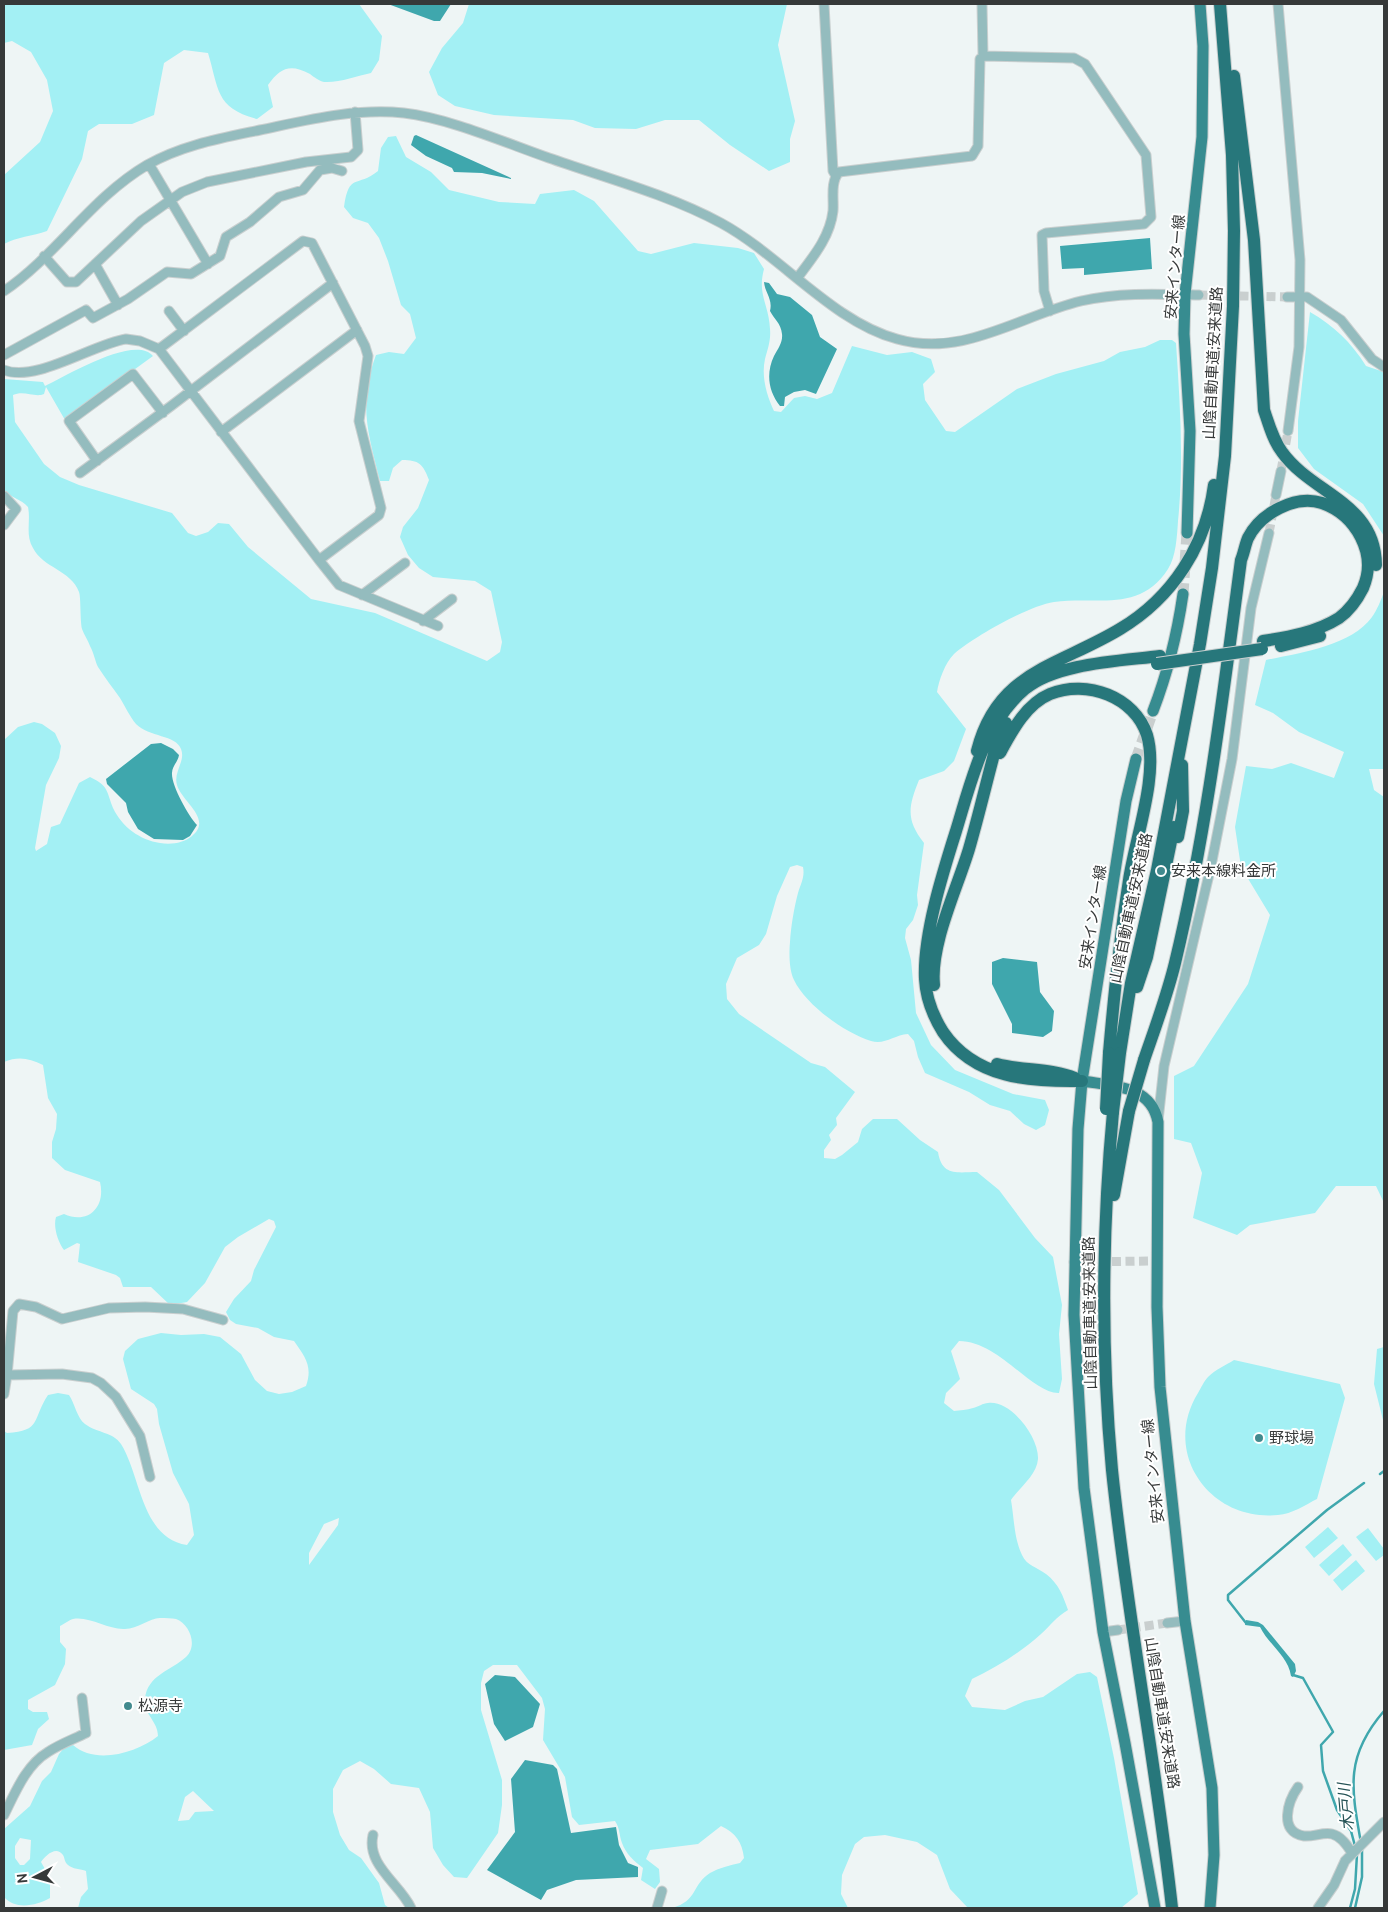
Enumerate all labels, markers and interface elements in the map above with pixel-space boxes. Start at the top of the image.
street label: 安来インター線 [1161,214,1189,320]
street label: 山陰自動車道;安来道路 [1200,286,1226,440]
street label: 山陰自動車道;安来道路 [1106,831,1156,985]
place label: 安来本線料金所 [1171,862,1276,880]
street label: 安来インター線 [1076,864,1110,970]
marker: 安来本線料金所 [1155,865,1167,877]
street label: 山陰自動車道;安来道路 [1080,1236,1100,1390]
street label: 安来インター線 [1139,1418,1167,1524]
place label: 野球場 [1269,1429,1314,1447]
marker: 野球場 [1253,1432,1265,1444]
street label: 山陰自動車道;安来道路 [1141,1636,1183,1790]
place label: 松源寺 [138,1697,183,1715]
marker: 松源寺 [122,1700,134,1712]
water label: 木戸川 [1334,1780,1358,1832]
north arrow [10,1852,60,1902]
text: N [13,1872,32,1884]

